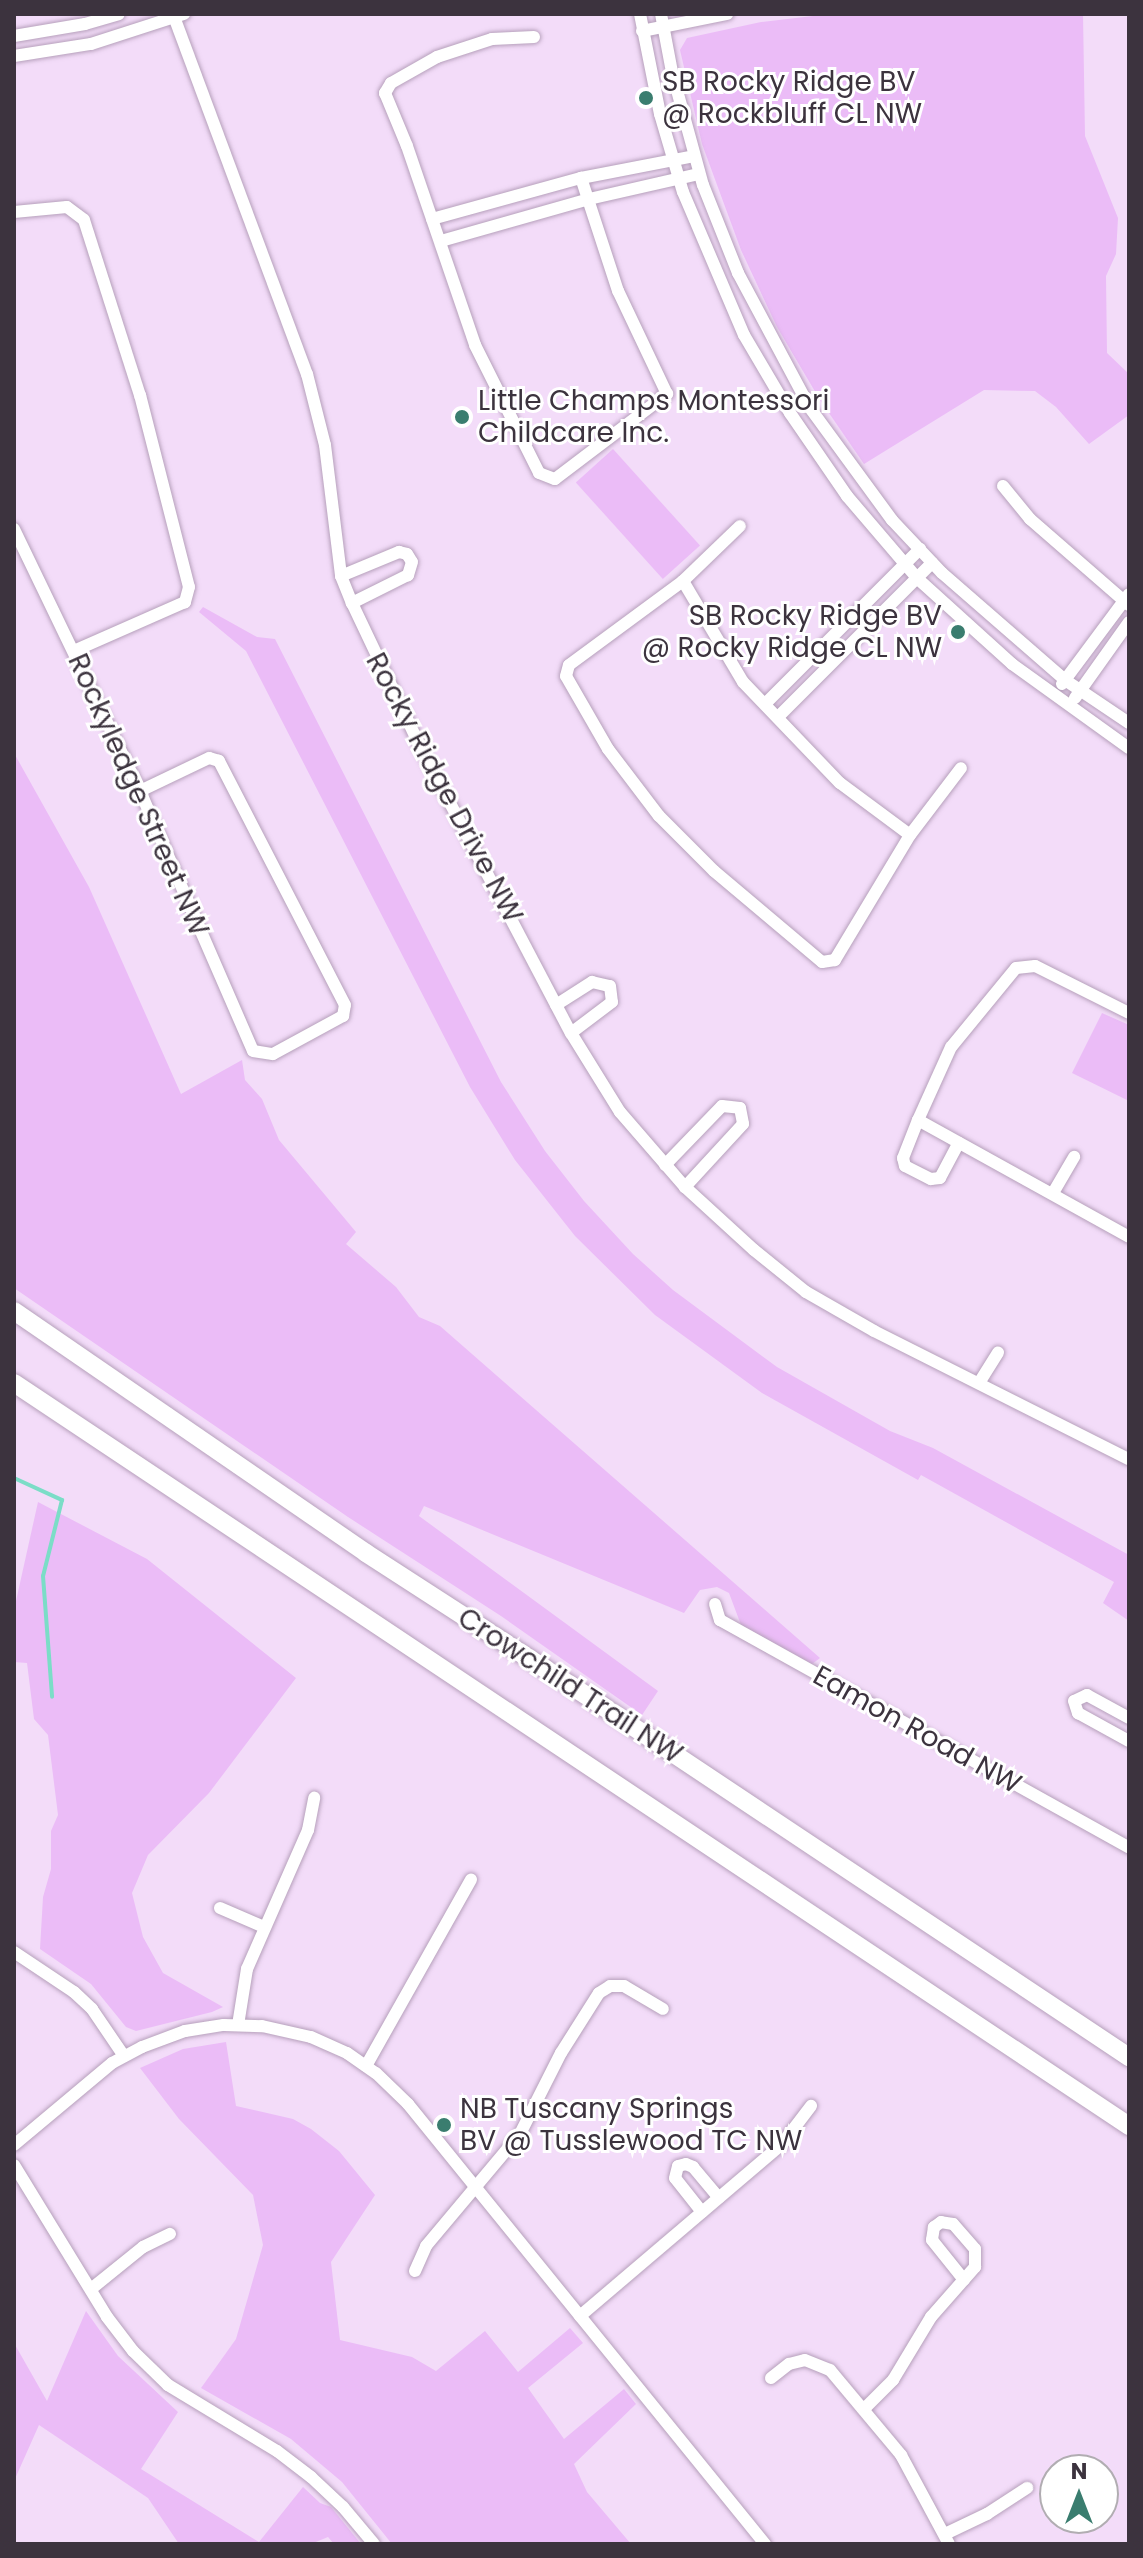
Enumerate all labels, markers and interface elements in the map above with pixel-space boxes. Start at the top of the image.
place label: SB Rocky Ridge BV @ Rockbluff CL NW [662,65,922,131]
marker: SB Rocky Ridge BV @ Rockbluff CL NW [637,89,655,107]
place label: Little Champs Montessori Childcare Inc. [478,384,829,450]
marker: Little Champs Montessori Childcare Inc. [453,408,471,426]
place label: SB Rocky Ridge BV @ Rocky Ridge CL NW [642,599,942,665]
marker: SB Rocky Ridge BV @ Rocky Ridge CL NW [949,623,967,641]
street label: Rocky Ridge Drive NW [359,647,529,929]
street label: Rockyledge Street NW [61,649,215,941]
street label: Crowchild Trail NW [451,1601,689,1771]
street label: Eamon Road NW [807,1659,1027,1801]
place label: NB Tuscany Springs BV @ Tusslewood TC NW [460,2092,802,2158]
marker: NB Tuscany Springs BV @ Tusslewood TC NW [435,2116,453,2134]
north arrow [1039,2454,1119,2534]
text: N [1071,2456,1087,2487]

